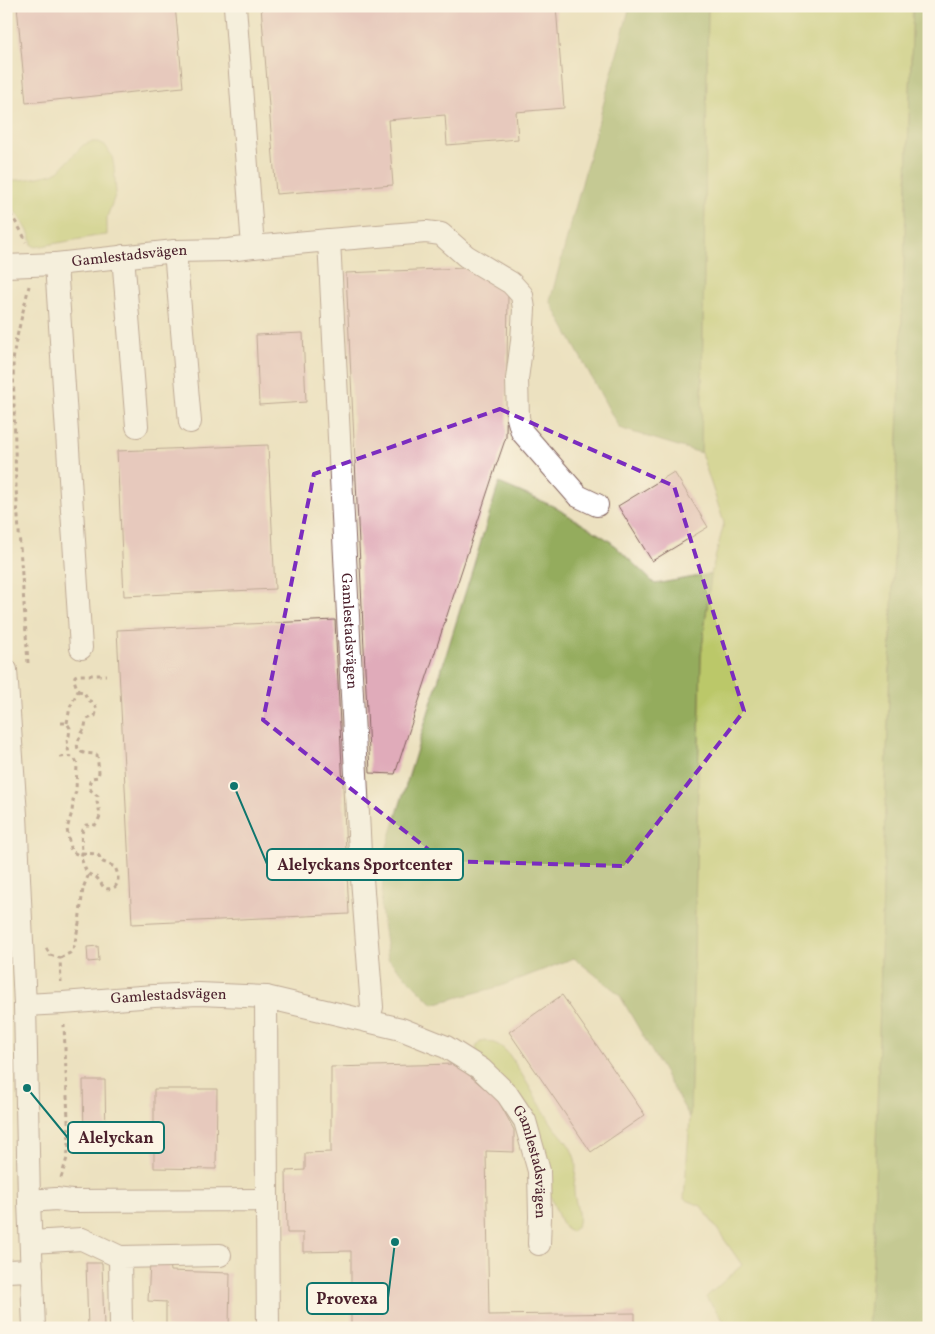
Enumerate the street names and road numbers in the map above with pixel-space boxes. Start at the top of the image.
street label: Gamlestadsvägen [71,240,188,273]
street label: Gamlestadsvägen [335,573,362,690]
street label: Gamlestadsvägen [110,983,227,1010]
street label: Gamlestadsvägen [507,1101,551,1219]

